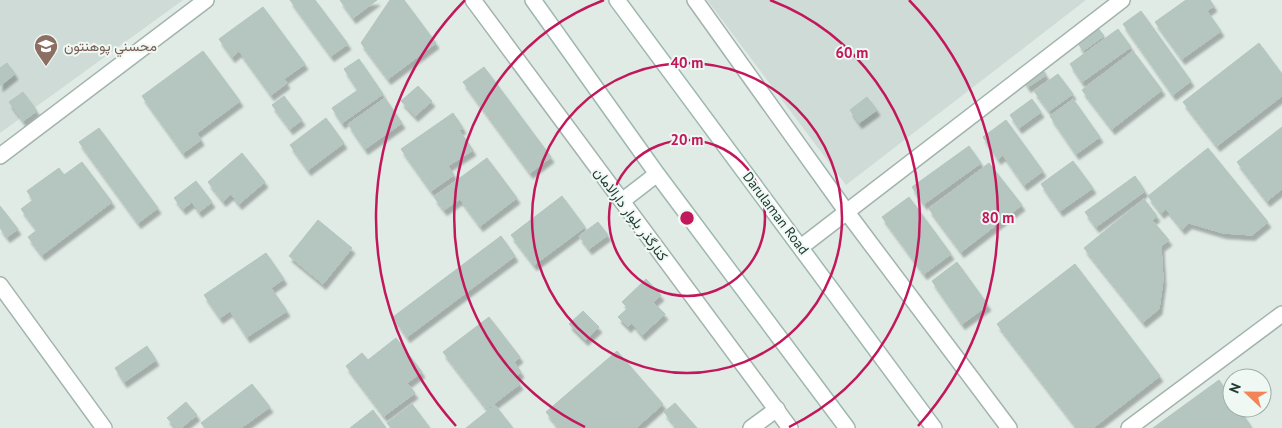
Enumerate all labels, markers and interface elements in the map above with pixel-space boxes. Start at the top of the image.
school or university icon: محسني پوهنتون [33,33,59,67]
place label: محسني پوهنتون [64,37,157,58]
text: 60 m [836,43,868,62]
text: 40 m [671,53,703,72]
text: 20 m [671,130,703,149]
street label: کنارگذر بلوار دارالامان [590,164,672,264]
street label: Darulaman Road [739,168,813,258]
text: 80 m [982,208,1014,227]
centre of rings [678,209,696,227]
north arrow [1222,368,1272,418]
text: N [1225,380,1245,396]

